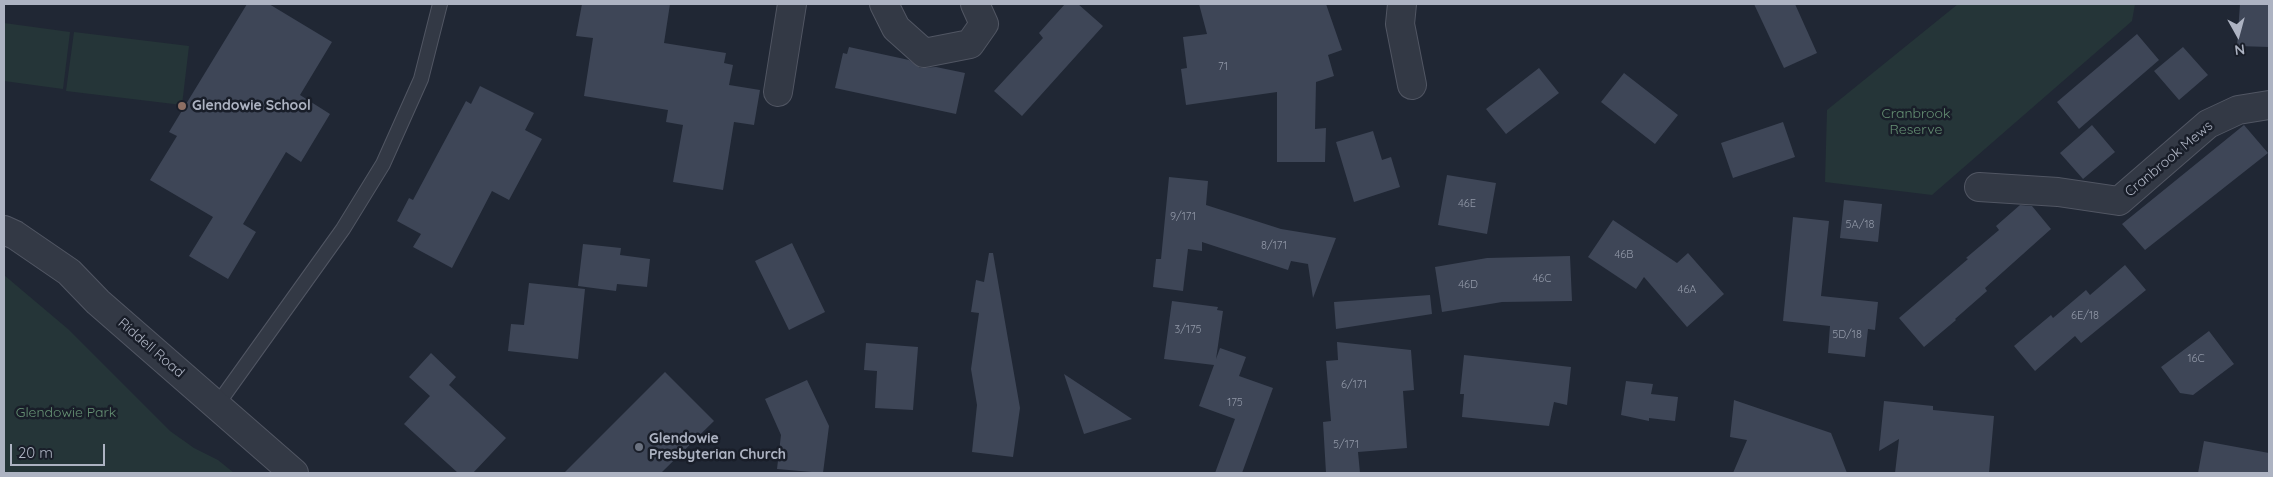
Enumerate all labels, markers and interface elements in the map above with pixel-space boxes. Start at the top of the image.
north arrow [2213,10,2263,60]
text: N [2234,40,2246,59]
house number: 71 [1218,60,1228,74]
place label: Glendowie School [192,98,311,114]
marker: Glendowie School [176,100,188,112]
park label: Cranbrook Reserve [1882,106,1950,138]
street label: Cranbrook Mews [2122,117,2216,201]
house number: 46E [1458,197,1476,211]
house number: 9/171 [1170,210,1196,224]
house number: 5A/18 [1846,218,1874,232]
house number: 8/171 [1261,239,1287,253]
house number: 46B [1615,248,1633,262]
house number: 46C [1533,272,1551,286]
house number: 46D [1458,278,1478,292]
house number: 46A [1678,283,1696,297]
house number: 6E/18 [2071,309,2099,323]
street label: Riddell Road [114,315,188,381]
house number: 3/175 [1174,323,1202,337]
house number: 5D/18 [1832,328,1862,342]
house number: 16C [2187,352,2205,366]
house number: 6/171 [1341,378,1367,392]
house number: 175 [1227,396,1243,410]
park label: Glendowie Park [16,405,116,421]
place label: Glendowie Presbyterian Church [649,431,786,464]
scale bar [12,434,108,466]
house number: 5/171 [1333,438,1359,452]
marker: Glendowie Presbyterian Church [633,441,645,453]
text: 20 m [18,443,53,462]

